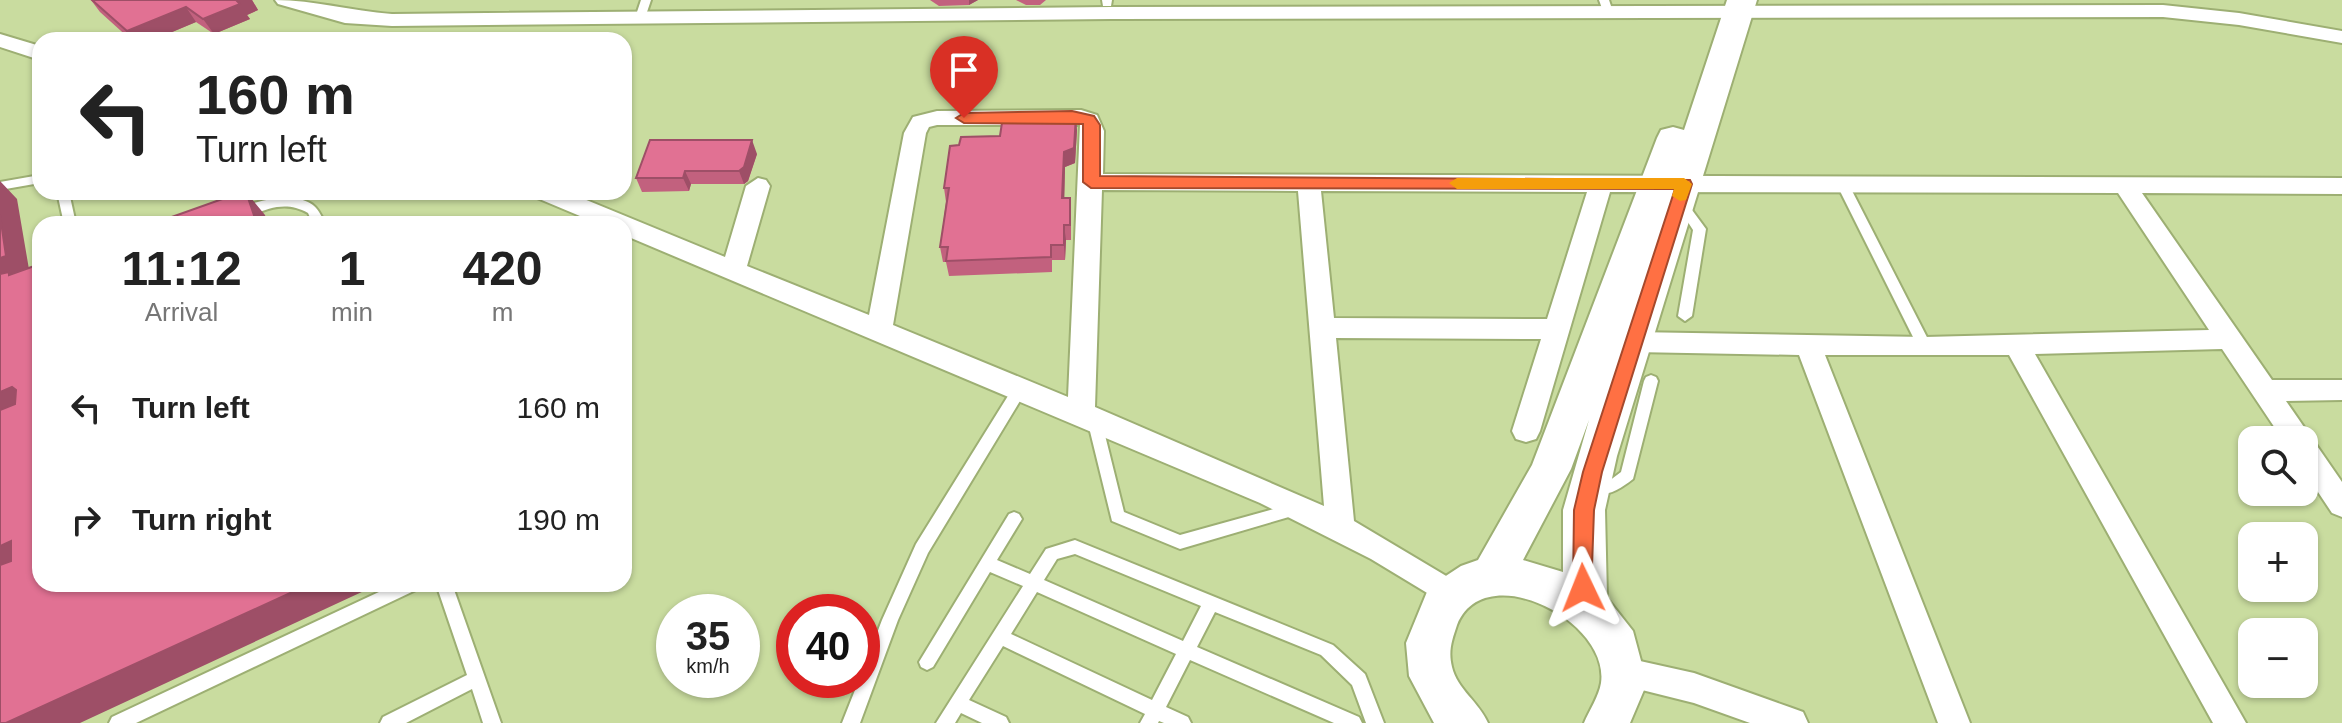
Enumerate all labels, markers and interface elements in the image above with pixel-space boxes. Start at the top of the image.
pin [930,36,998,118]
icon: arrive [942,48,986,92]
text: 160 m [196,63,355,126]
icon: left [64,64,168,168]
text: Turn left [196,129,327,170]
text: 11:12 [121,242,242,295]
text: 1 [339,242,365,295]
text: 420 [462,242,543,295]
text: Arrival [145,297,218,327]
text: min [331,297,373,327]
text: m [492,297,513,327]
icon: left [64,386,108,430]
text: Turn left [132,391,250,424]
text: 160 m [517,391,600,424]
map controls [2238,426,2318,698]
button: search [2238,426,2318,506]
icon: right [64,498,108,542]
text: Turn right [132,503,271,536]
text: 190 m [517,503,600,536]
button: + [2238,522,2318,602]
position arrow [1541,546,1625,630]
speed limit sign: 40 [776,594,880,698]
text: 35 [686,614,730,658]
button: − [2238,618,2318,698]
text: km/h [686,655,730,677]

